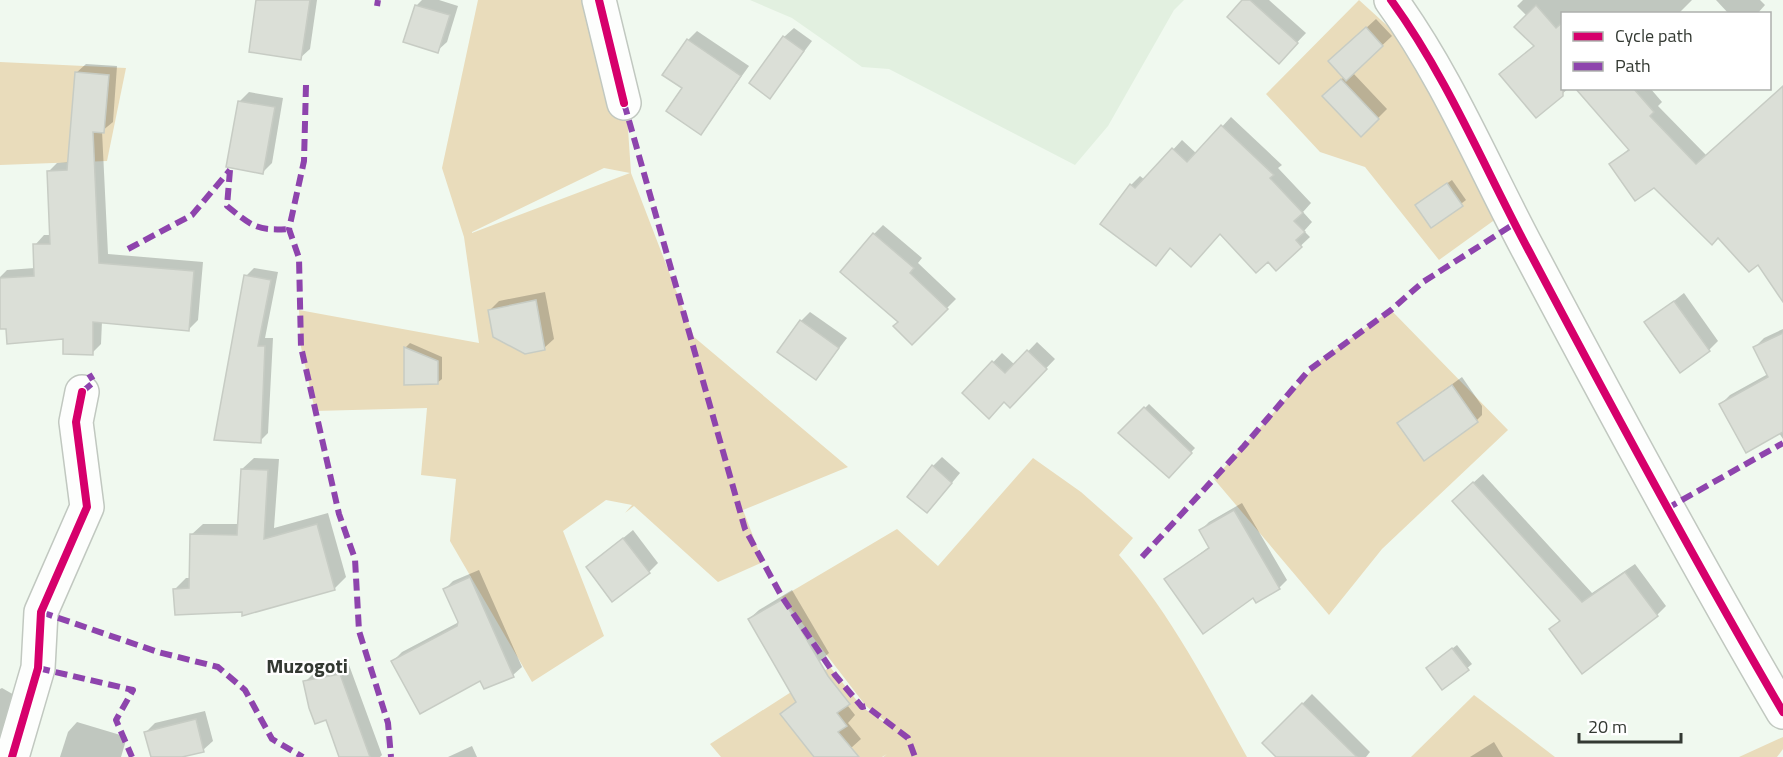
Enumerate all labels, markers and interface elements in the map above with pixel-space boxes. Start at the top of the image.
legend [1561,12,1771,90]
text: Cycle path [1615,22,1693,49]
text: Path [1615,52,1651,79]
district label: Muzogoti [266,650,348,681]
scale bar [1579,706,1681,744]
text: 20 m [1588,713,1627,740]

